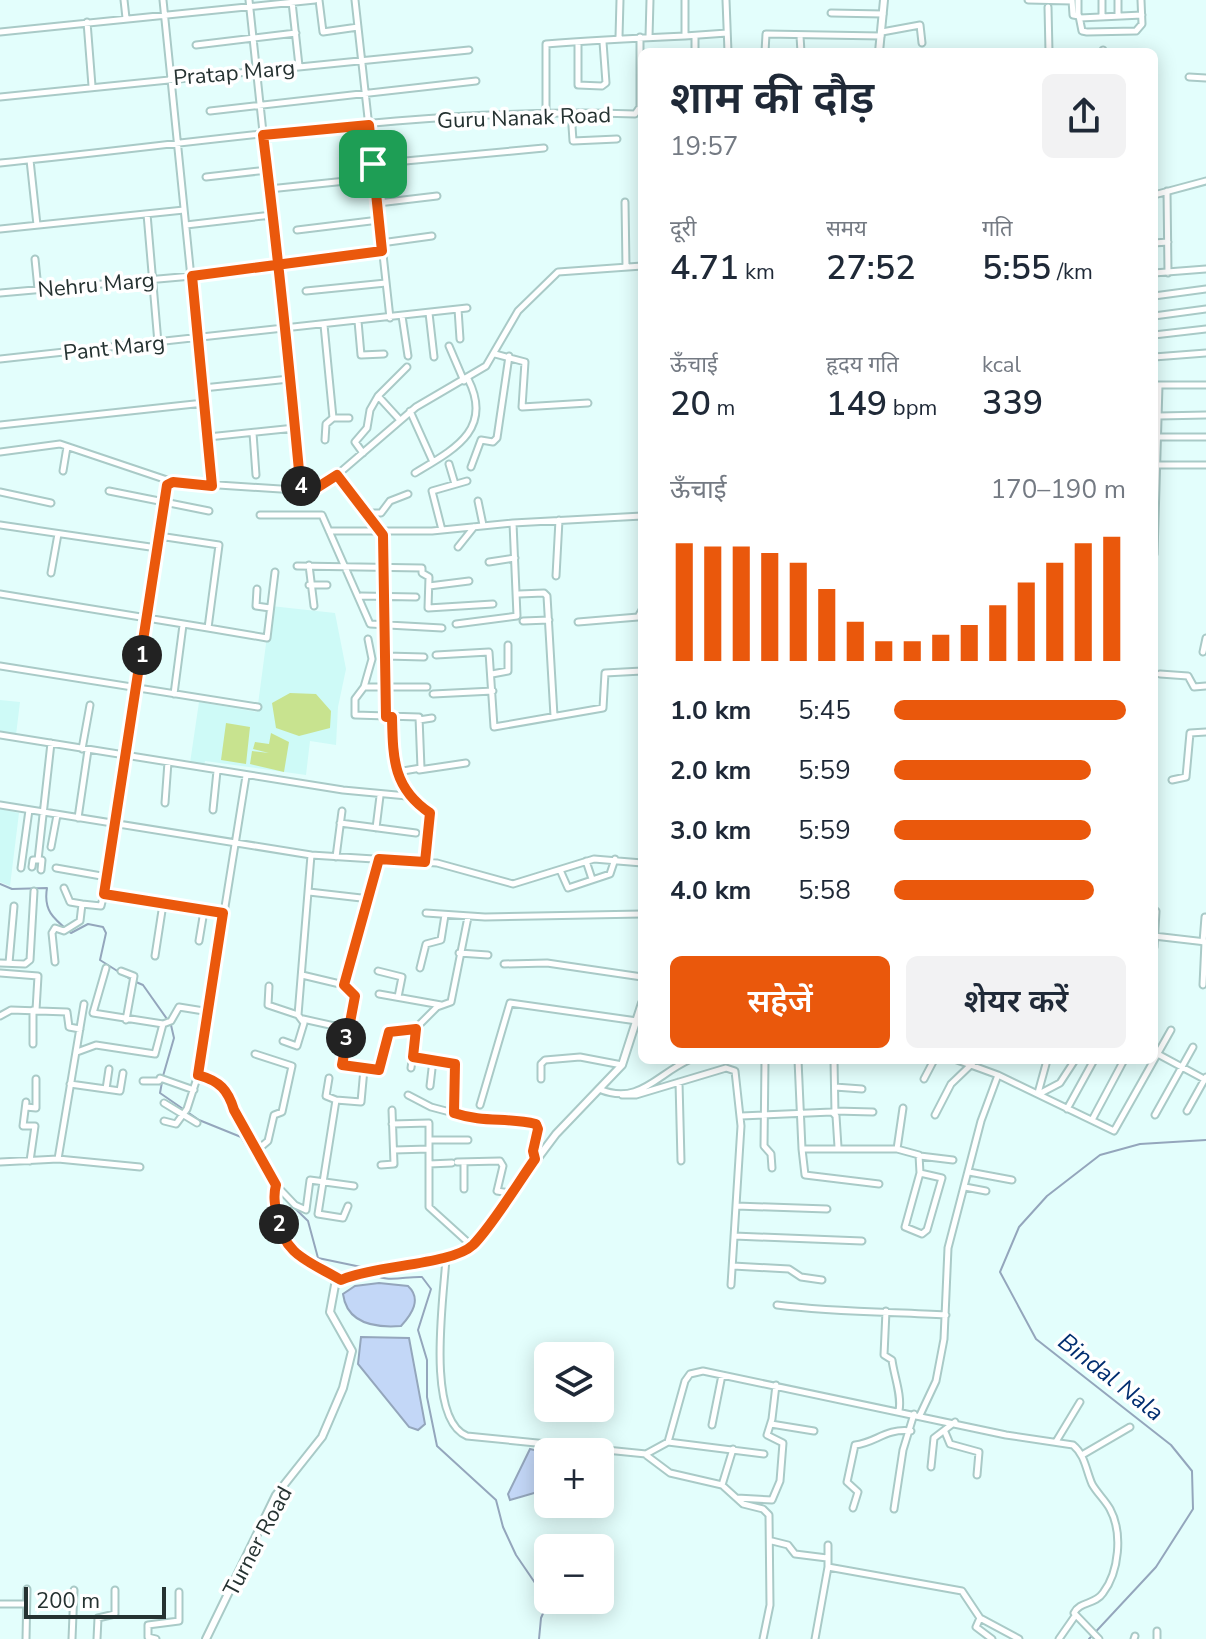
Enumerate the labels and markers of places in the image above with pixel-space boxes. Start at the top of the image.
pin [339,130,407,198]
pin: 4 [281,466,321,506]
pin: 1 [122,635,162,675]
pin: 3 [326,1018,366,1058]
pin: 2 [259,1204,299,1244]

